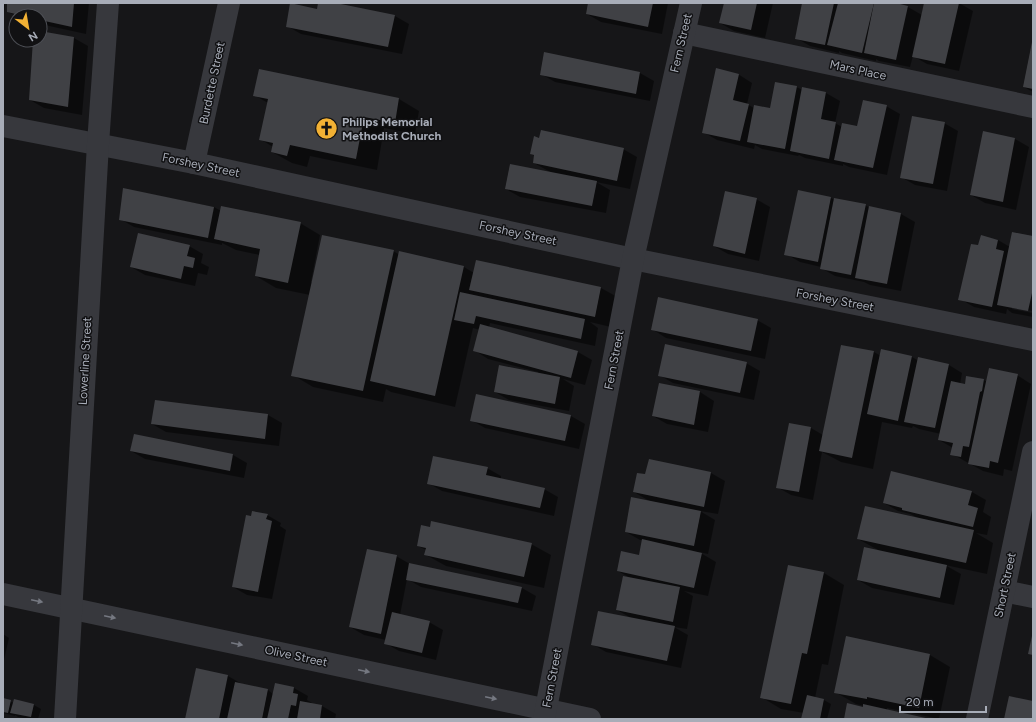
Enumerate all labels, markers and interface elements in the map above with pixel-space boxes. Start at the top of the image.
north arrow [8,8,48,48]
street label: Fern Street [667,12,695,74]
text: N [26,28,40,44]
street label: Burdette Street [196,40,228,125]
street label: Mars Place [828,57,888,83]
place label: Philips Memorial Methodist Church [342,115,442,143]
church icon: Philips Memorial Methodist Church [313,116,339,142]
street label: Forshey Street [161,150,242,180]
street label: Forshey Street [478,218,559,248]
street label: Forshey Street [795,286,876,314]
street label: Lowerline Street [76,316,94,405]
street label: Fern Street [601,329,627,391]
street label: Short Street [991,551,1019,619]
one-way arrow [31,599,43,605]
one-way arrow [103,614,116,620]
one-way arrow [231,641,243,647]
street label: Olive Street [263,643,329,670]
street label: Fern Street [539,647,565,709]
one-way arrow [358,668,370,674]
scale bar [900,688,986,714]
one-way arrow [485,695,497,701]
text: 20 m [906,695,934,709]

